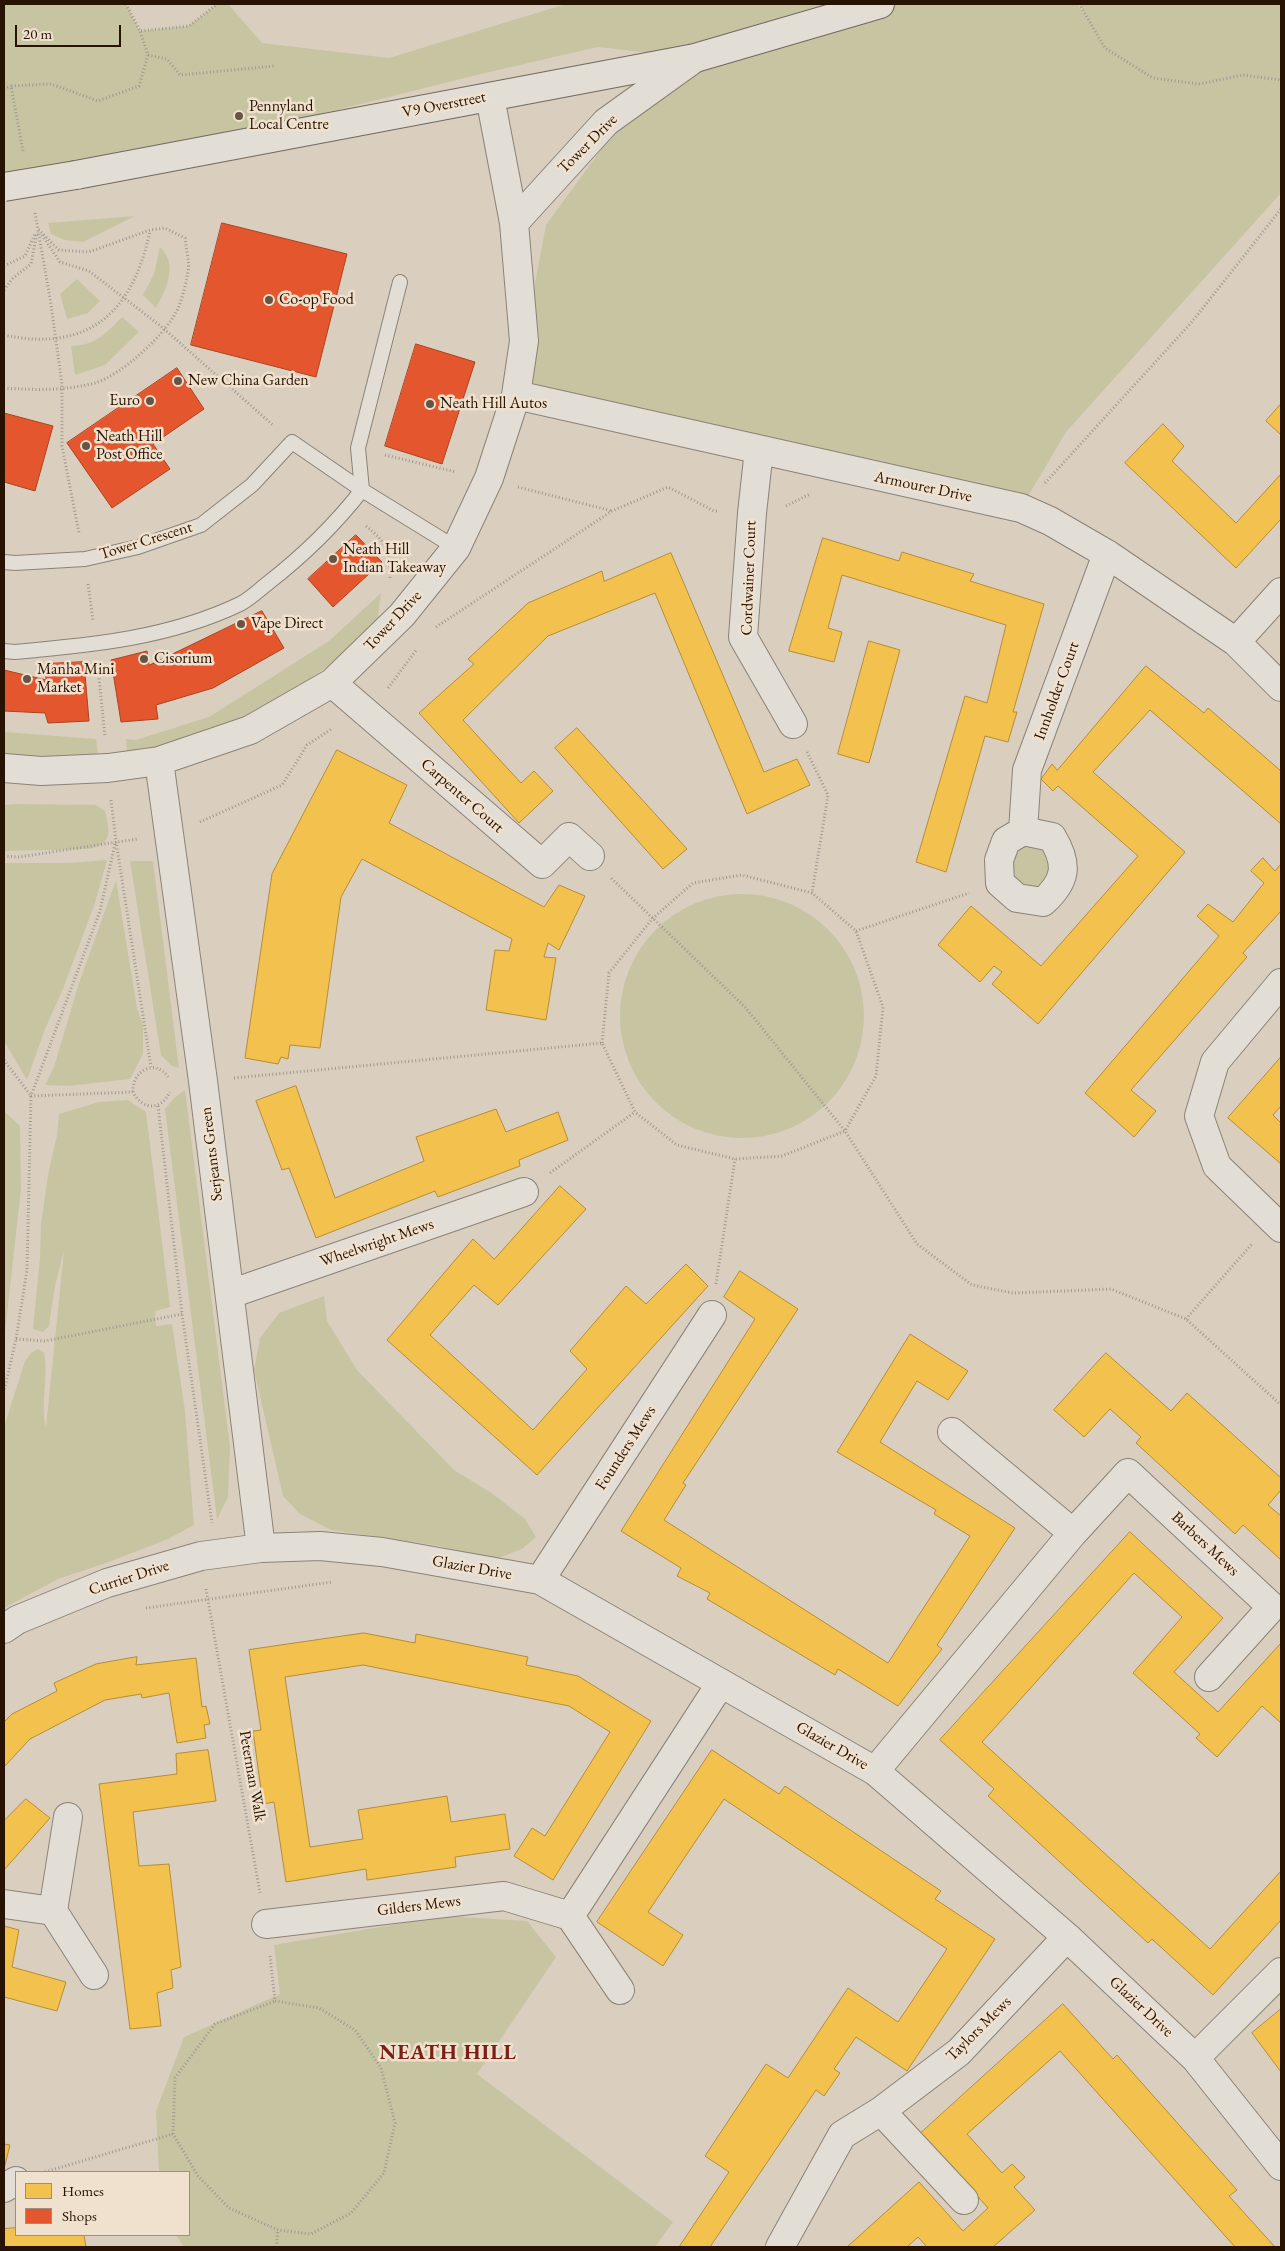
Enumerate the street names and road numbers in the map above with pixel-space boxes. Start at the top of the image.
street label: V9 Overstreet [400,87,488,123]
street label: Tower Drive [554,110,622,178]
street label: Armourer Drive [872,467,974,507]
street label: Tower Crescent [97,518,195,564]
street label: Cordwainer Court [737,520,761,636]
street label: Tower Drive [360,587,426,655]
street label: Innholder Court [1030,639,1084,743]
street label: Carpenter Court [416,755,508,837]
street label: Serjeants Green [197,1106,227,1202]
street label: Wheelwright Mews [318,1215,436,1271]
street label: Founders Mews [592,1402,660,1494]
street label: Barbers Mews [1167,1508,1243,1580]
street label: Glazier Drive [431,1552,513,1584]
street label: Currier Drive [86,1556,172,1600]
street label: Glazier Drive [792,1718,872,1774]
street label: Peterman Walk [235,1729,269,1823]
street label: Gilders Mews [376,1891,462,1921]
street label: Glazier Drive [1105,1973,1177,2041]
street label: Taylors Mews [942,1992,1016,2066]

